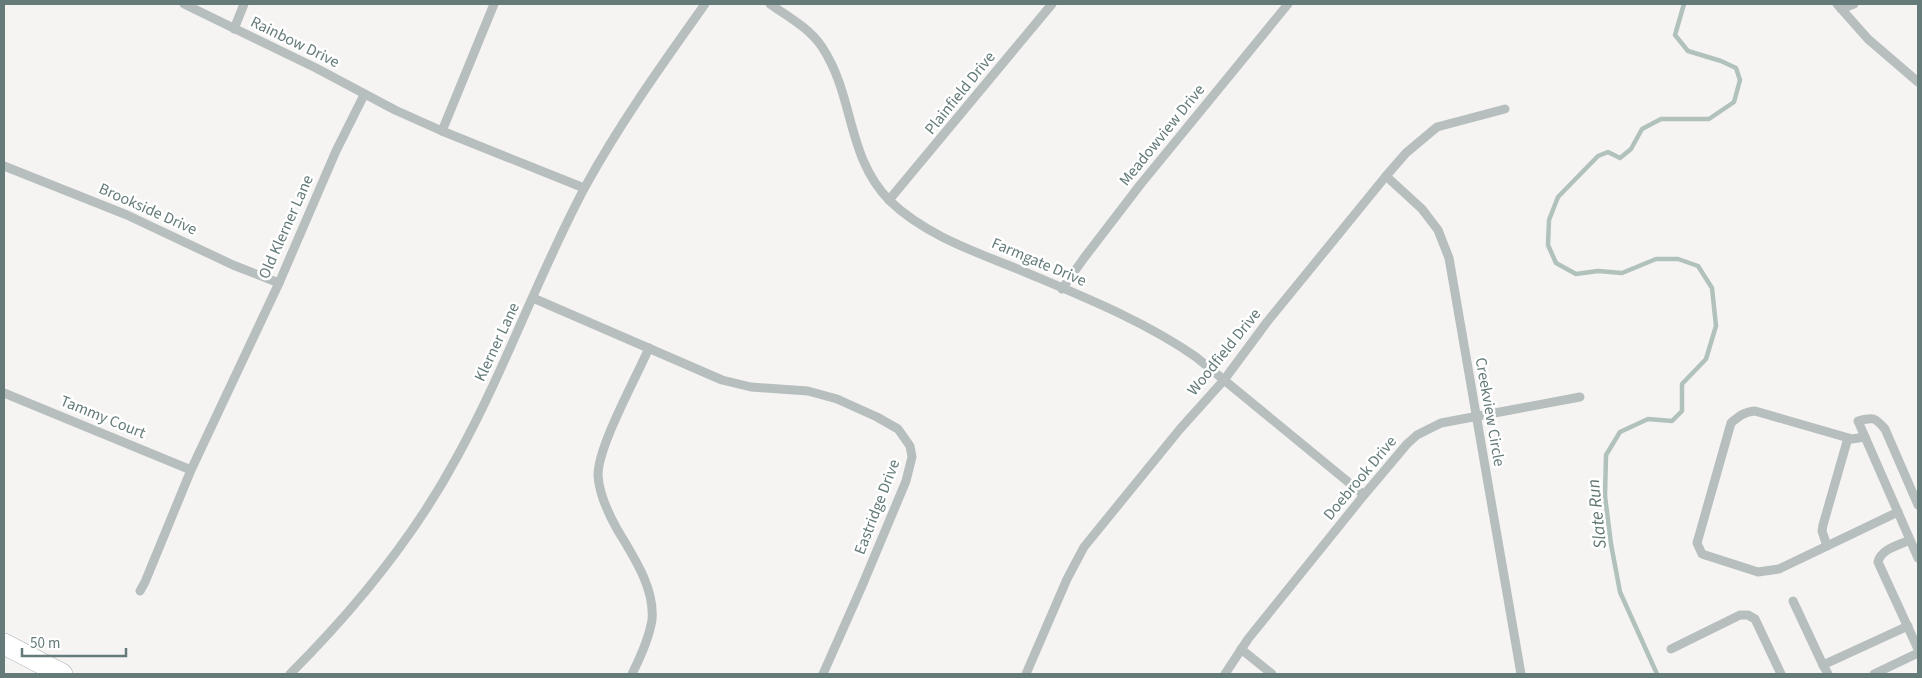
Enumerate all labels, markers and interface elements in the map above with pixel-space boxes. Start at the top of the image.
street label: Rainbow Drive [247,11,343,73]
street label: Plainfield Drive [920,47,1000,139]
street label: Meadowview Drive [1114,79,1210,191]
street label: Old Klerner Lane [253,172,319,282]
street label: Brookside Drive [95,178,201,241]
street label: Farmgate Drive [988,232,1090,292]
street label: Klerner Lane [469,299,525,385]
street label: Woodfield Drive [1182,304,1266,400]
street label: Creekview Circle [1470,356,1510,468]
street label: Tammy Court [57,390,149,444]
street label: Doebrook Drive [1318,431,1402,525]
street label: Eastridge Drive [849,456,905,558]
water label: Slate Run [1581,478,1613,550]
scale bar [22,626,126,658]
text: 50 m [30,633,60,654]

